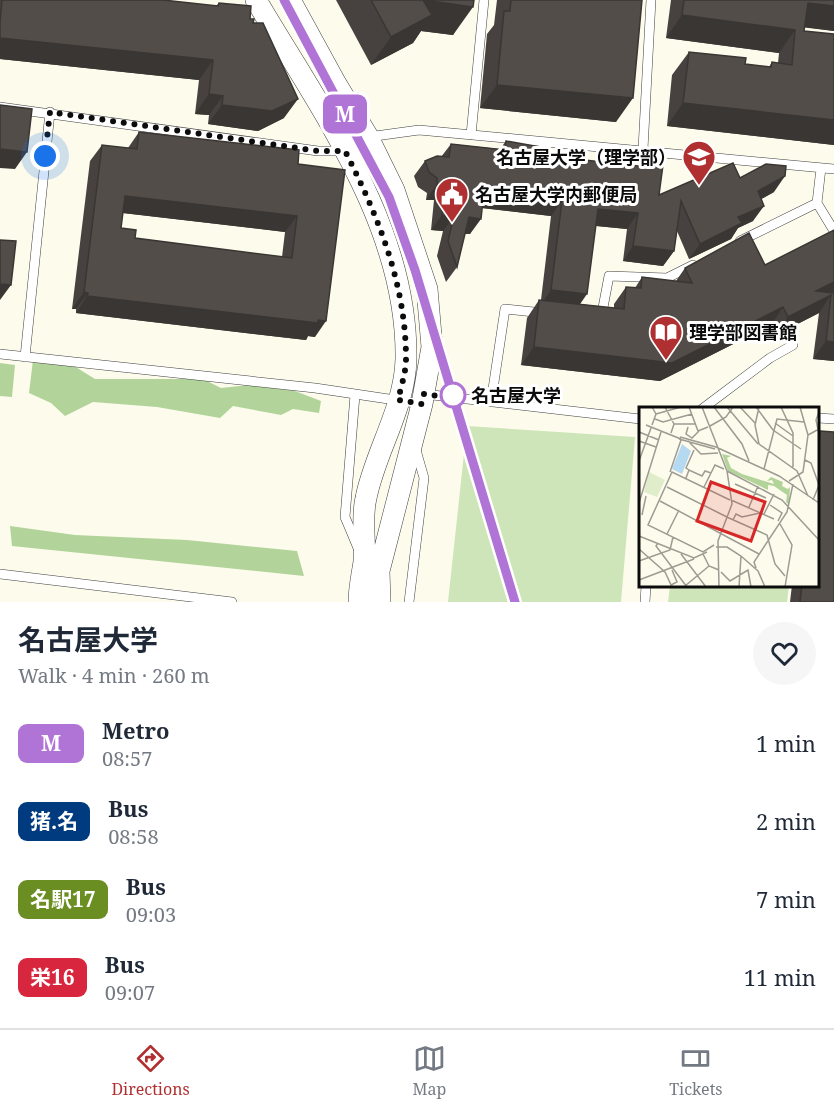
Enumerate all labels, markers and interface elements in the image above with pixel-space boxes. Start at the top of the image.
line badge: M [326,94,364,134]
text: M [335,100,355,128]
school or university icon: 名古屋大学（理学部） [681,139,717,186]
your location [30,141,60,171]
place label: 名古屋大学（理学部） [496,145,676,169]
public building icon: 名古屋大学内郵便局 [434,176,470,223]
place label: 名古屋大学内郵便局 [475,182,637,206]
library icon: 理学部図書館 [648,314,684,361]
place label: 理学部図書館 [689,320,797,344]
marker: 名古屋大学 [440,382,466,408]
place label: 名古屋大学 [471,383,561,407]
inset map [639,407,819,587]
text: 名古屋大学 [18,620,158,658]
button: heart [753,622,816,685]
text: Walk · 4 min · 260 m [18,662,210,689]
text: Metro [102,715,169,745]
text: 1 min [756,728,816,758]
text: M [41,729,61,757]
text: 08:57 [102,745,152,772]
text: Bus [108,793,148,823]
text: 2 min [756,806,816,836]
text: 猪.名 [30,807,78,835]
text: 08:58 [108,823,159,850]
text: Bus [126,871,166,901]
text: 7 min [756,884,816,914]
text: 名駅17 [30,885,96,913]
text: 09:03 [126,901,176,928]
text: Bus [105,949,145,979]
text: 11 min [744,962,816,992]
text: 栄16 [30,963,75,991]
text: 09:07 [105,979,155,1006]
tab: Directions [111,1042,190,1100]
tab: Map [413,1042,446,1100]
tab: Tickets [669,1042,723,1100]

